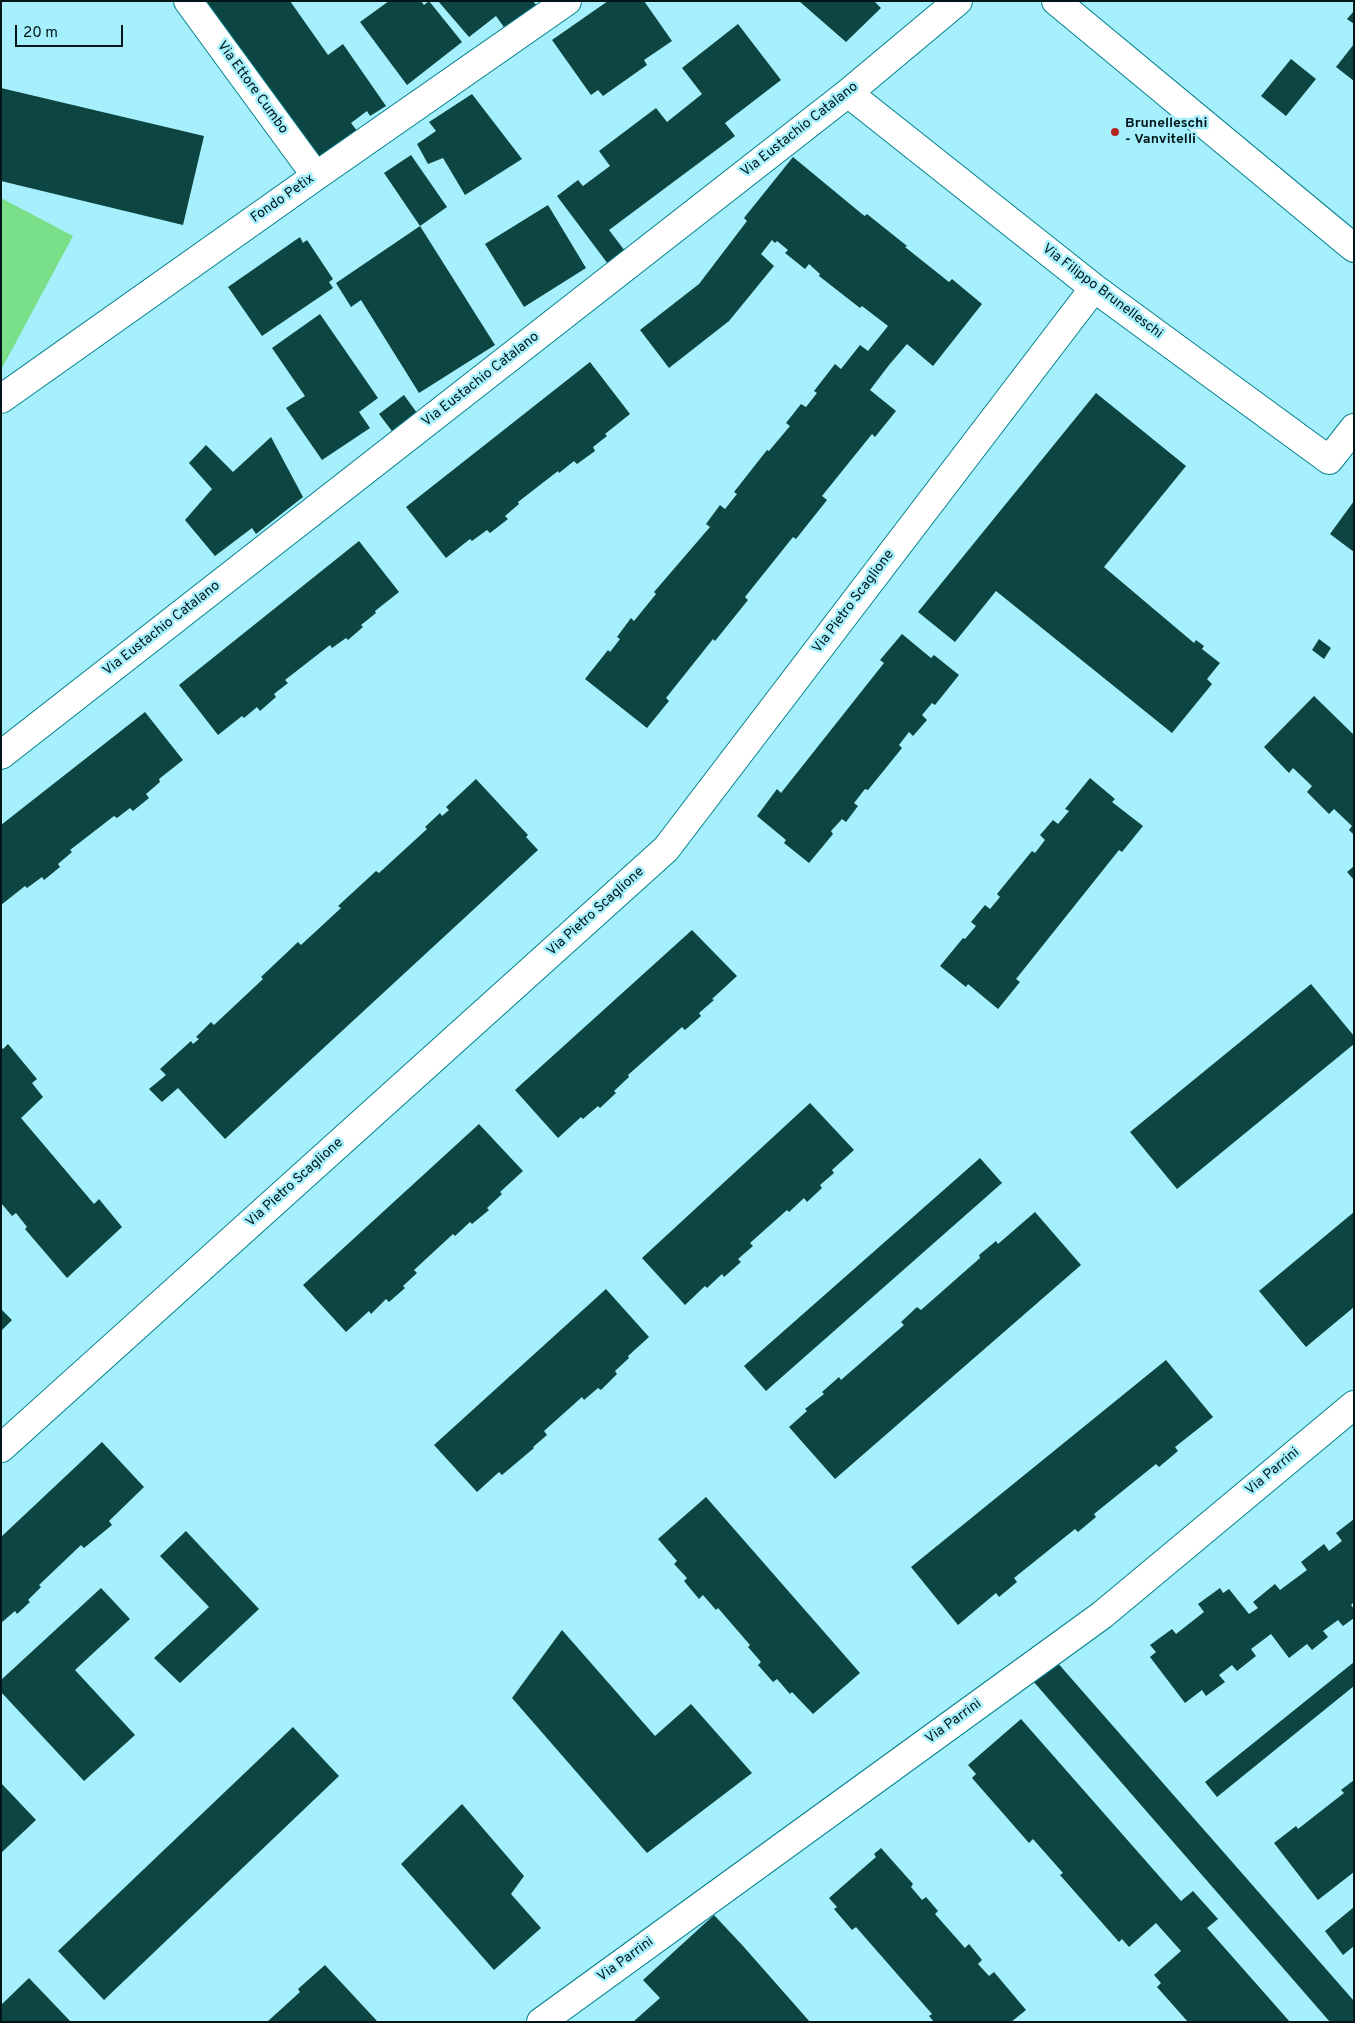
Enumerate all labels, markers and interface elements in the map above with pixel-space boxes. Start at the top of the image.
scale bar [18,15,125,47]
text: 20 m [23,24,58,43]
street label: Via Ettore Cumbo [213,38,291,138]
street label: Via Eustachio Catalano [738,79,862,181]
place label: Brunelleschi - Vanvitelli [1125,116,1207,148]
marker: Brunelleschi - Vanvitelli [1109,126,1121,138]
street label: Fondo Petix [248,171,318,227]
street label: Via Filippo Brunelleschi [1038,241,1166,343]
street label: Via Eustachio Catalano [419,329,543,431]
street label: Via Pietro Scaglione [810,547,898,657]
street label: Via Eustachio Catalano [100,578,224,680]
street label: Via Pietro Scaglione [544,864,648,960]
street label: Via Pietro Scaglione [243,1135,347,1231]
street label: Via Parrini [1243,1445,1303,1499]
street label: Via Parrini [923,1696,985,1748]
street label: Via Parrini [595,1934,657,1986]

